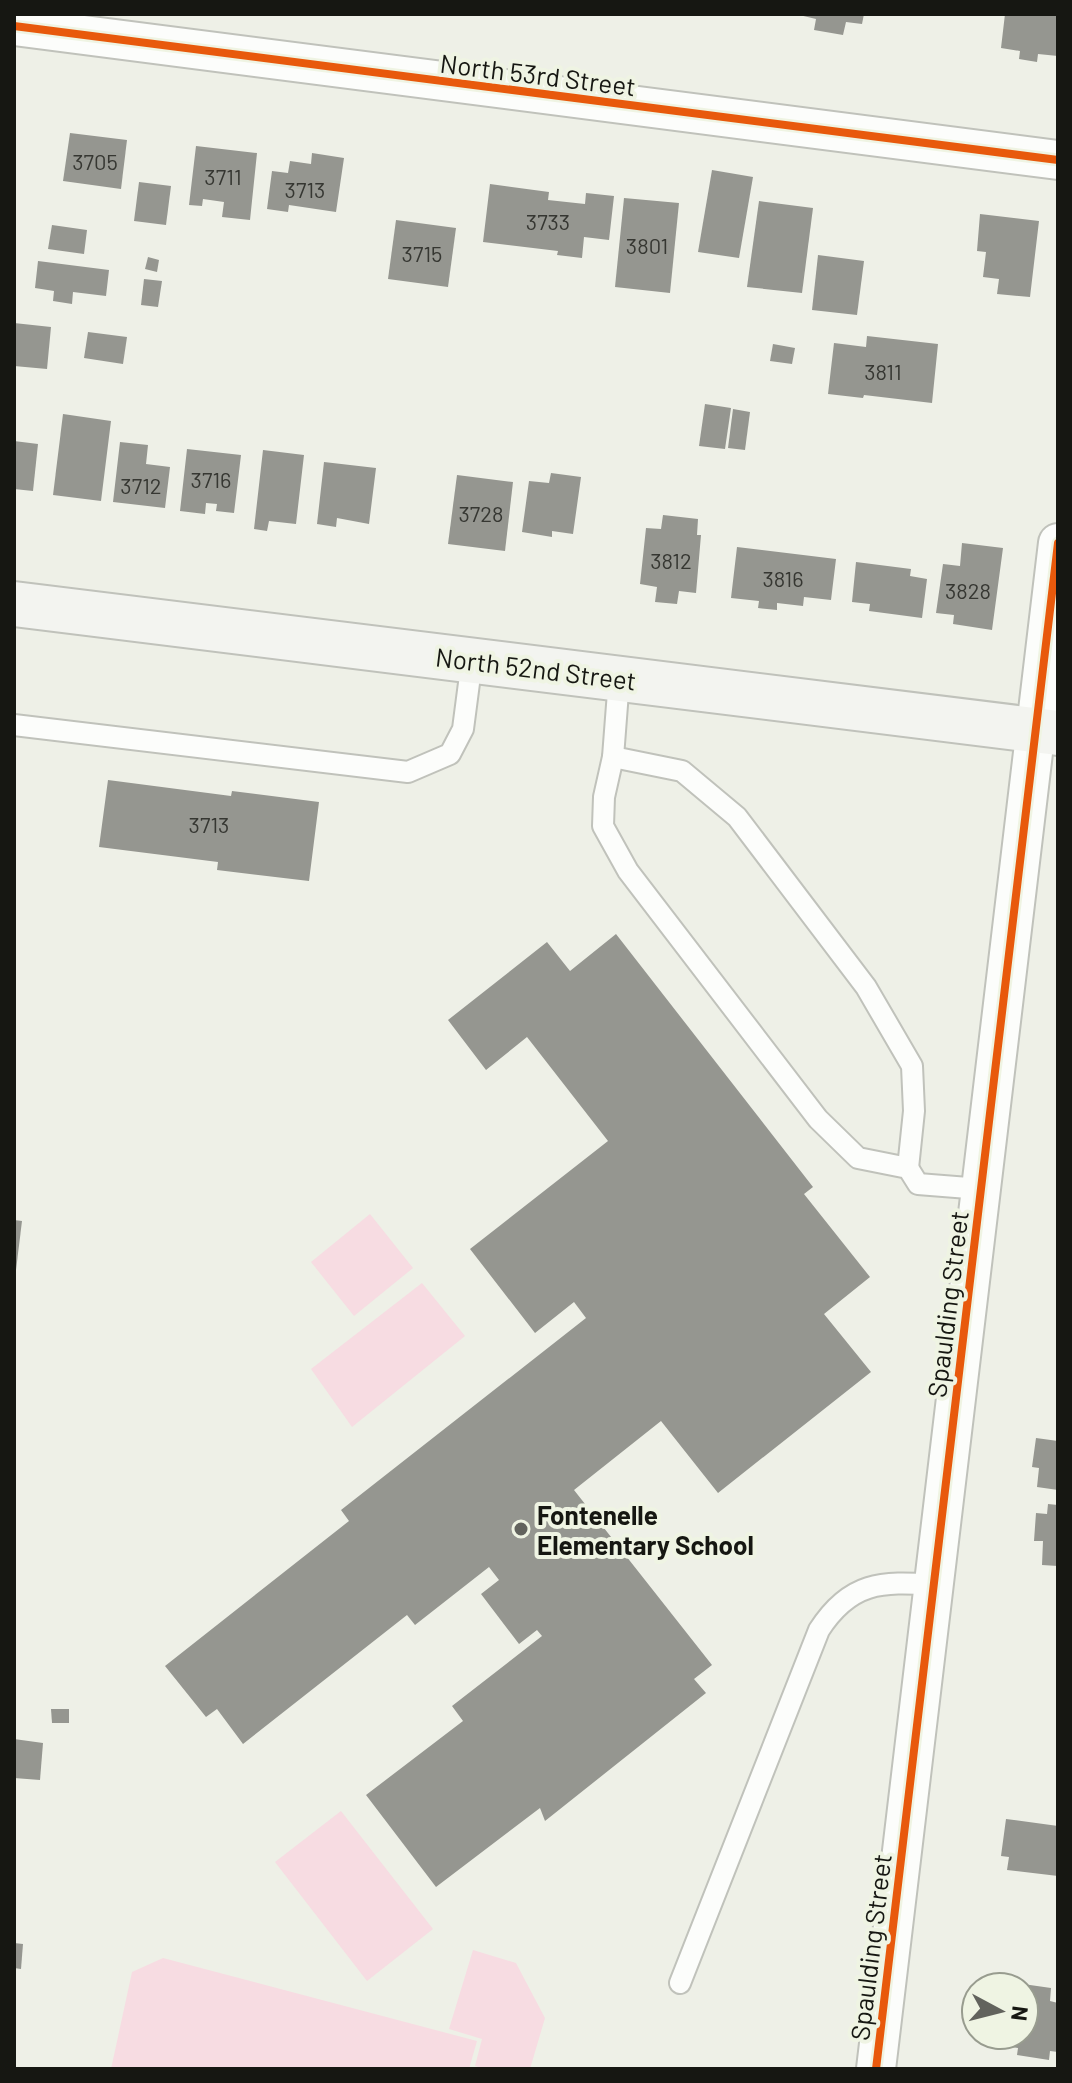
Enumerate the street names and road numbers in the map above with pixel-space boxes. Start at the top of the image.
street label: North 53rd Street [438,47,638,101]
street label: North 52nd Street [434,640,638,696]
street label: Spaulding Street [920,1209,974,1399]
street label: Spaulding Street [843,1852,897,2042]

